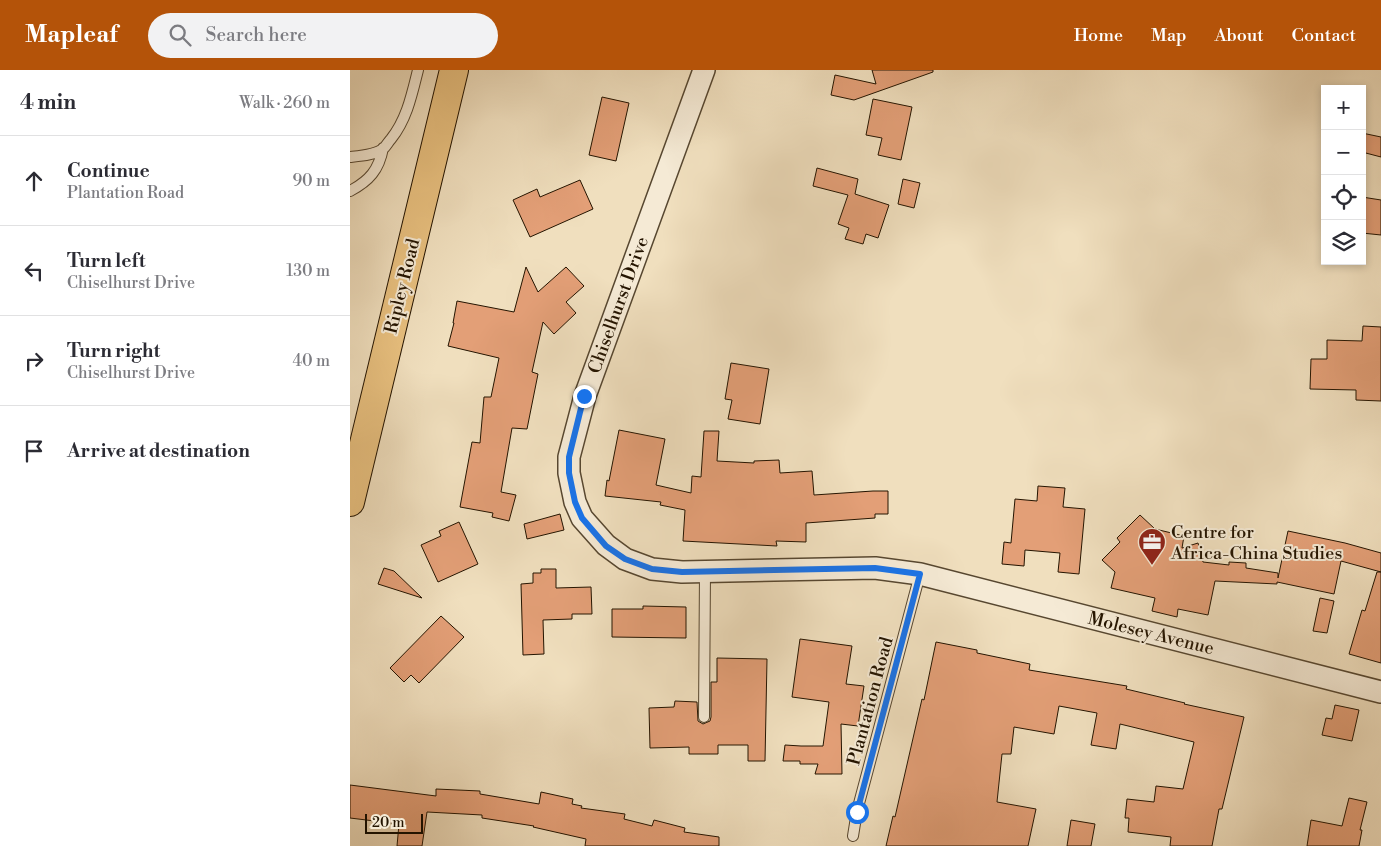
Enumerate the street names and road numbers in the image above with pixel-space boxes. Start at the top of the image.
street label: Chiselhurst Drive [583,234,654,377]
street label: Ripley Road [380,235,426,336]
street label: Molesey Avenue [1085,607,1216,660]
street label: Plantation Road [842,634,899,768]

